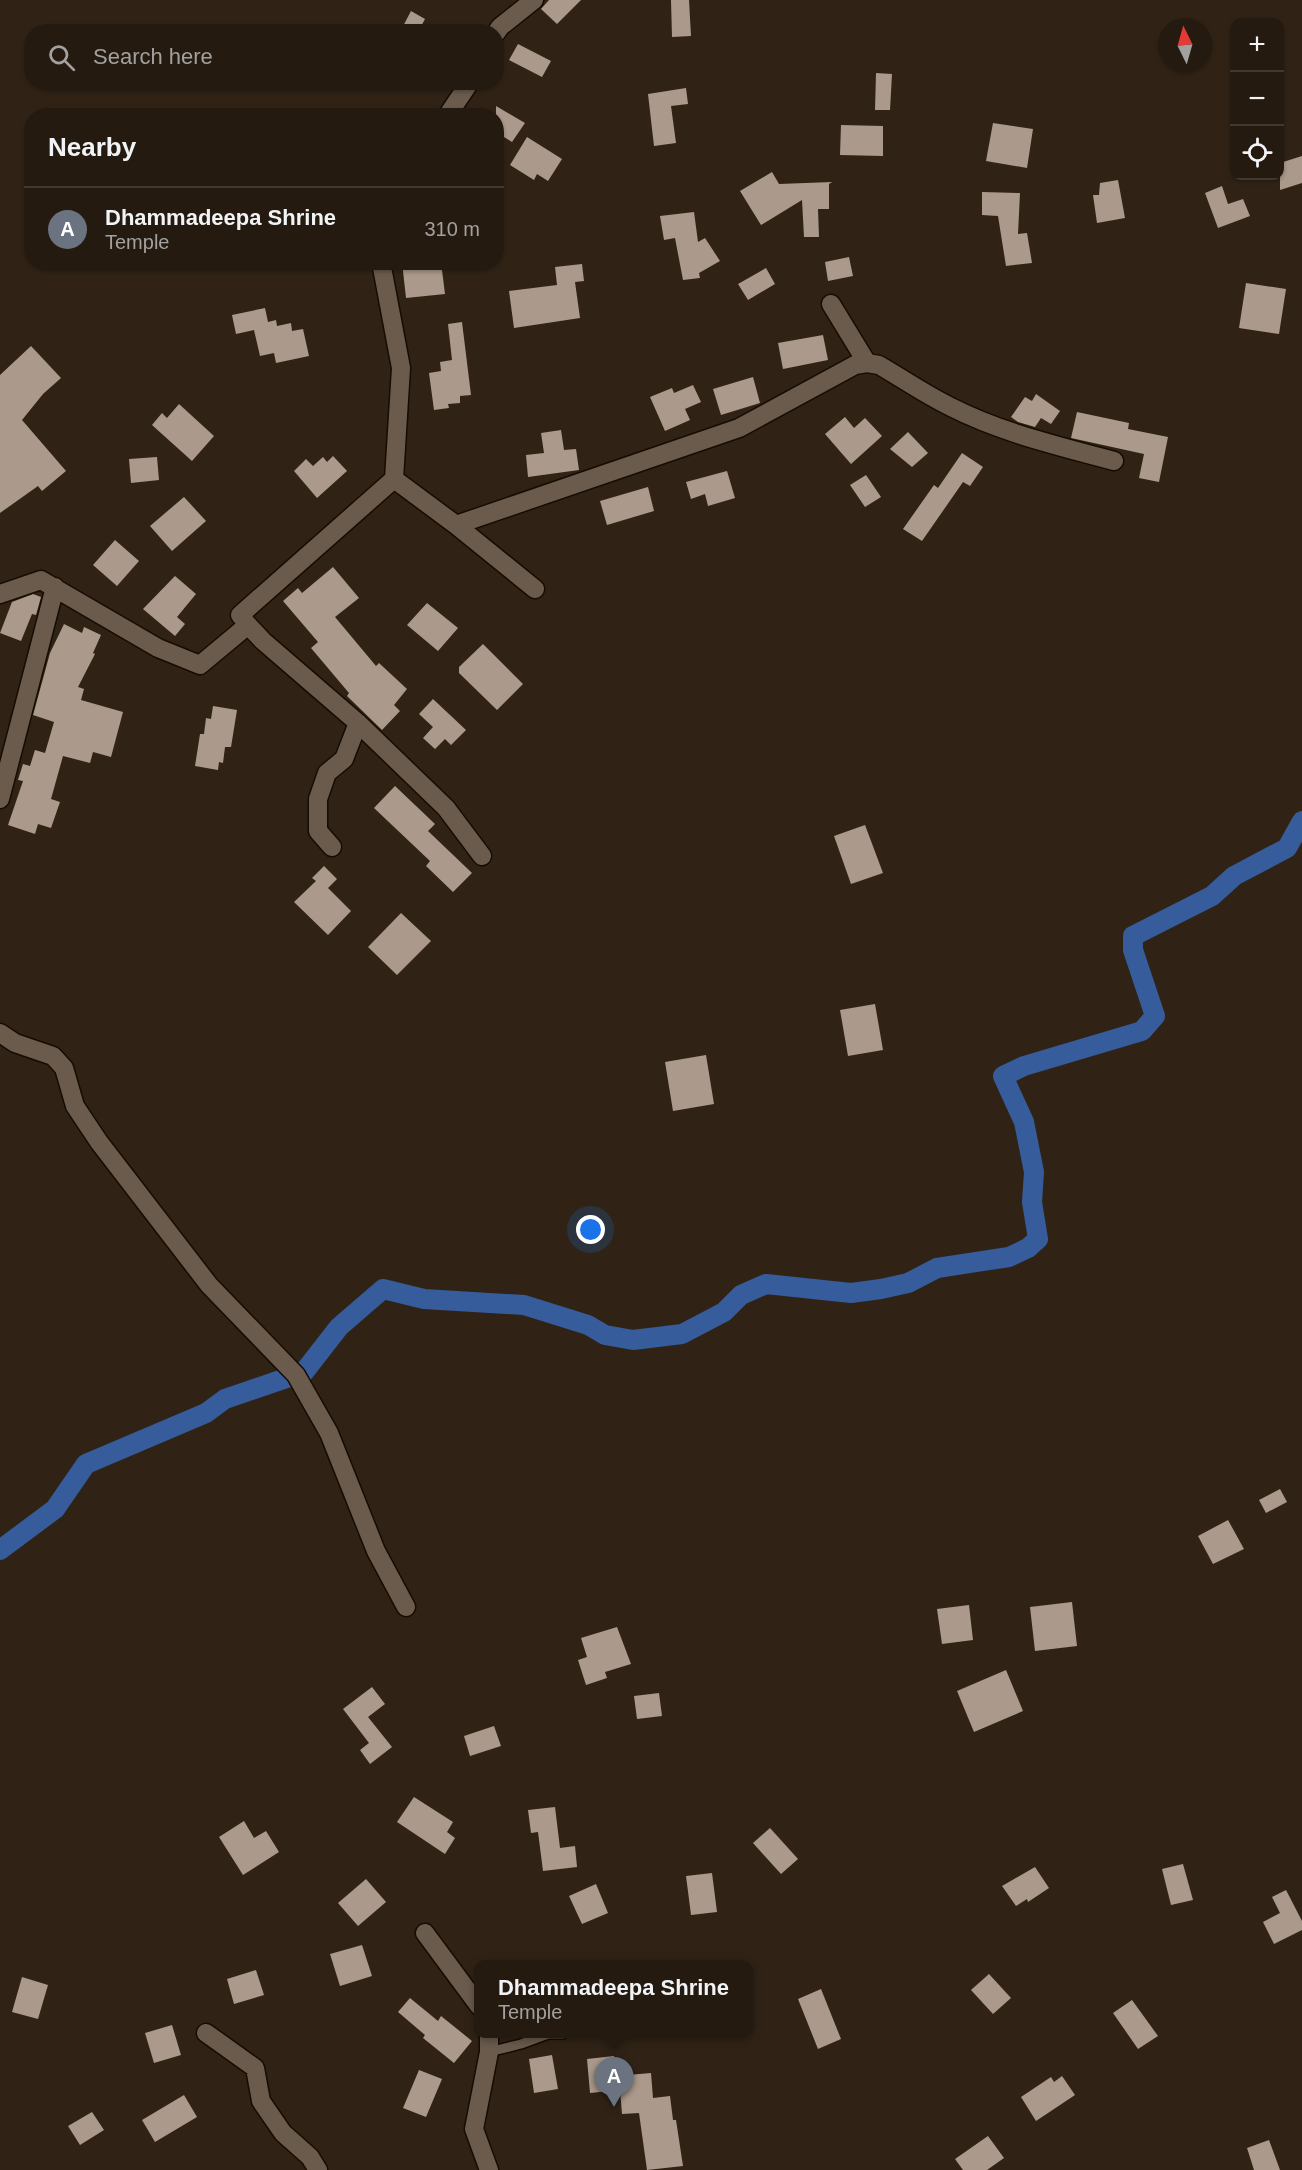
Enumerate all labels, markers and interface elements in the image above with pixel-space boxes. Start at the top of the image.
north arrow [1158,18,1212,72]
map controls [1230,18,1284,180]
button: + [1230,18,1284,72]
search box [24,24,504,90]
icon: search [45,41,78,74]
text: Search here [93,44,213,69]
button: − [1230,72,1284,126]
button: locate [1230,126,1284,180]
text: Nearby [48,132,136,162]
text: Dhammadeepa Shrine [105,205,336,230]
text: A [60,218,75,240]
text: 310 m [424,218,480,240]
text: Temple [105,231,169,253]
your location [576,1215,605,1244]
popup [474,1960,753,2038]
text: Dhammadeepa Shrine [498,1975,729,2000]
text: Temple [498,2001,562,2023]
pin: A [594,2058,634,2107]

